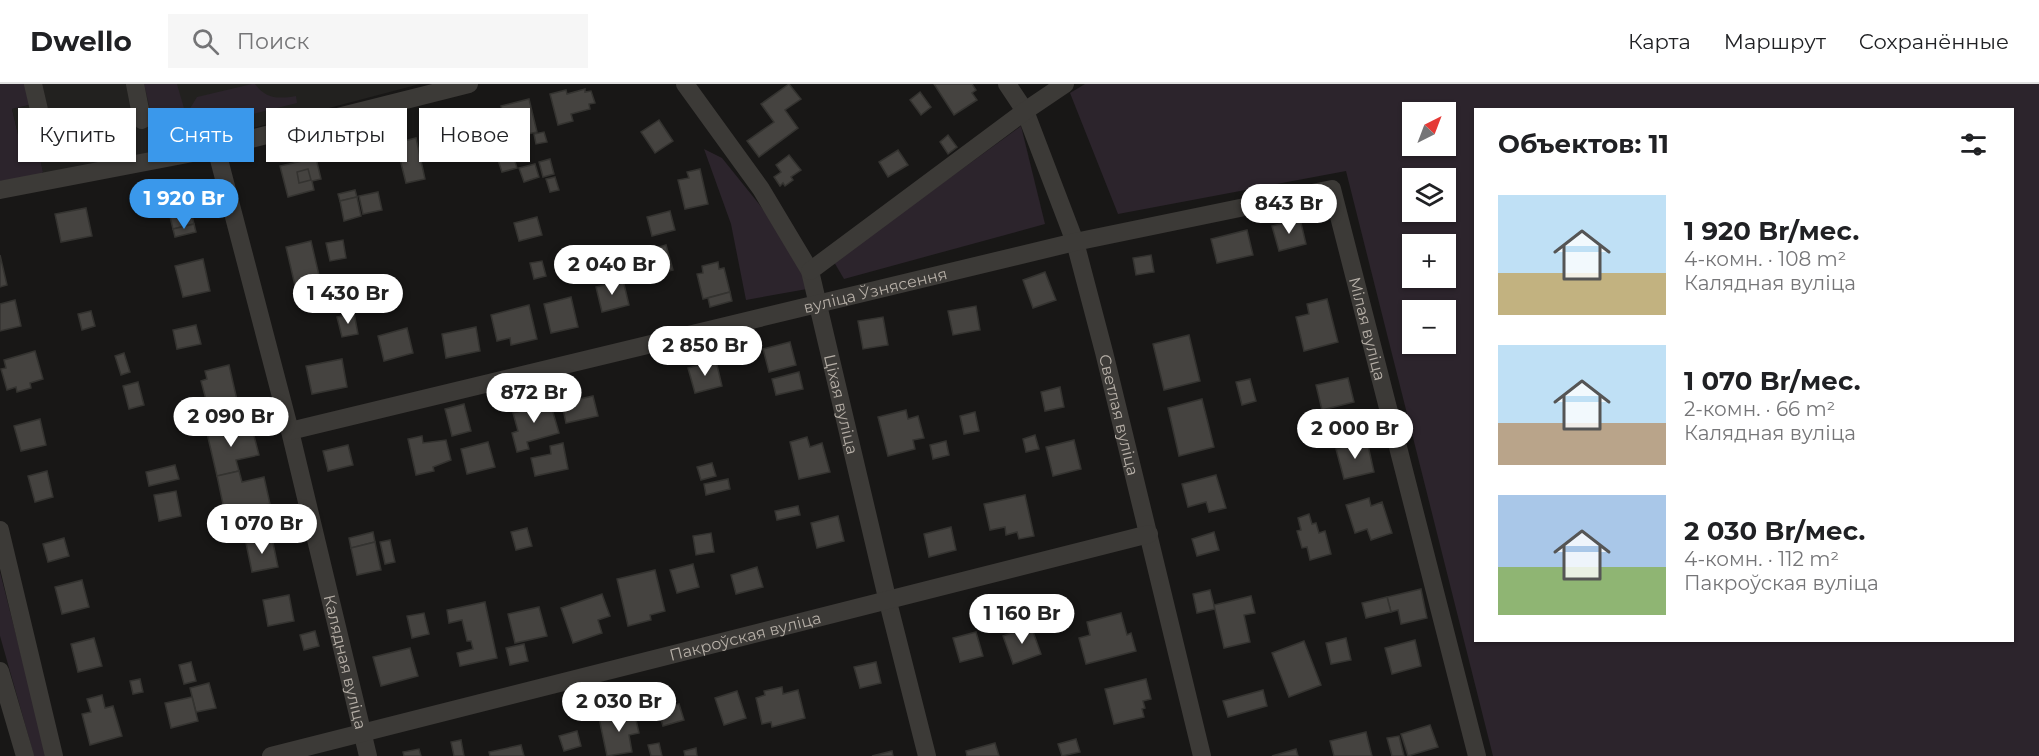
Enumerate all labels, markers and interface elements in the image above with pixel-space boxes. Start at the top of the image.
search box [168,14,588,68]
text: Dwello [30,24,132,58]
icon: search [189,25,222,58]
text: Поиск [237,28,309,55]
text: Карта [1628,29,1691,54]
text: Маршрут [1724,29,1826,54]
text: Сохранённые [1859,29,2009,54]
north arrow [1402,102,1456,156]
map controls [1402,102,1456,354]
chip: Купить [18,108,136,162]
chip: Снять [148,108,254,162]
chip: Фильтры [266,108,407,162]
chip: Новое [419,108,530,162]
text: Объектов: 11 [1498,128,1669,160]
icon: filters [1957,128,1990,161]
button: layers [1402,168,1456,222]
pin: 1 920 Br [122,179,246,230]
pin: 843 Br [1240,184,1338,235]
text: 1 920 Br [143,186,225,210]
text: 843 Br [1255,191,1323,215]
text: 1 920 Br/мес. [1684,215,1859,247]
icon: home [1546,219,1618,291]
button: + [1402,234,1456,288]
pin: 2 040 Br [550,245,674,296]
text: 4-комн. · 108 m² [1684,247,1846,271]
text: 2 040 Br [568,252,656,276]
street label: вуліца Ўзнясення [802,264,949,317]
text: Калядная вуліца [1684,271,1856,295]
pin: 1 430 Br [286,274,410,325]
street label: Мілая вуліца [1345,275,1390,383]
text: 1 430 Br [307,281,389,305]
button: − [1402,300,1456,354]
pin: 2 850 Br [643,326,767,377]
text: 2 850 Br [662,333,748,357]
street label: Ціхая вуліца [820,352,862,456]
street label: Светлая вуліца [1095,352,1143,477]
text: 1 070 Br/мес. [1684,365,1861,397]
icon: home [1546,369,1618,441]
pin: 872 Br [485,373,583,424]
text: 872 Br [501,380,567,404]
pin: 2 090 Br [169,397,293,448]
text: 2-комн. · 66 m² [1684,397,1835,421]
text: 2 090 Br [188,404,274,428]
pin: 2 000 Br [1293,409,1417,460]
text: 2 000 Br [1311,416,1399,440]
text: Калядная вуліца [1684,421,1856,445]
pin: 1 070 Br [200,504,324,555]
text: 1 070 Br [221,511,303,535]
text: 2 030 Br/мес. [1684,515,1865,547]
icon: home [1546,519,1618,591]
text: 4-комн. · 112 m² [1684,547,1839,571]
text: Пакроўская вуліца [1684,571,1879,595]
street label: Калядная вуліца [320,593,370,731]
pin: 1 160 Br [960,594,1084,645]
text: 1 160 Br [983,601,1061,625]
street label: Пакроўская вуліца [667,608,823,665]
pin: 2 030 Br [557,682,681,733]
text: 2 030 Br [576,689,662,713]

